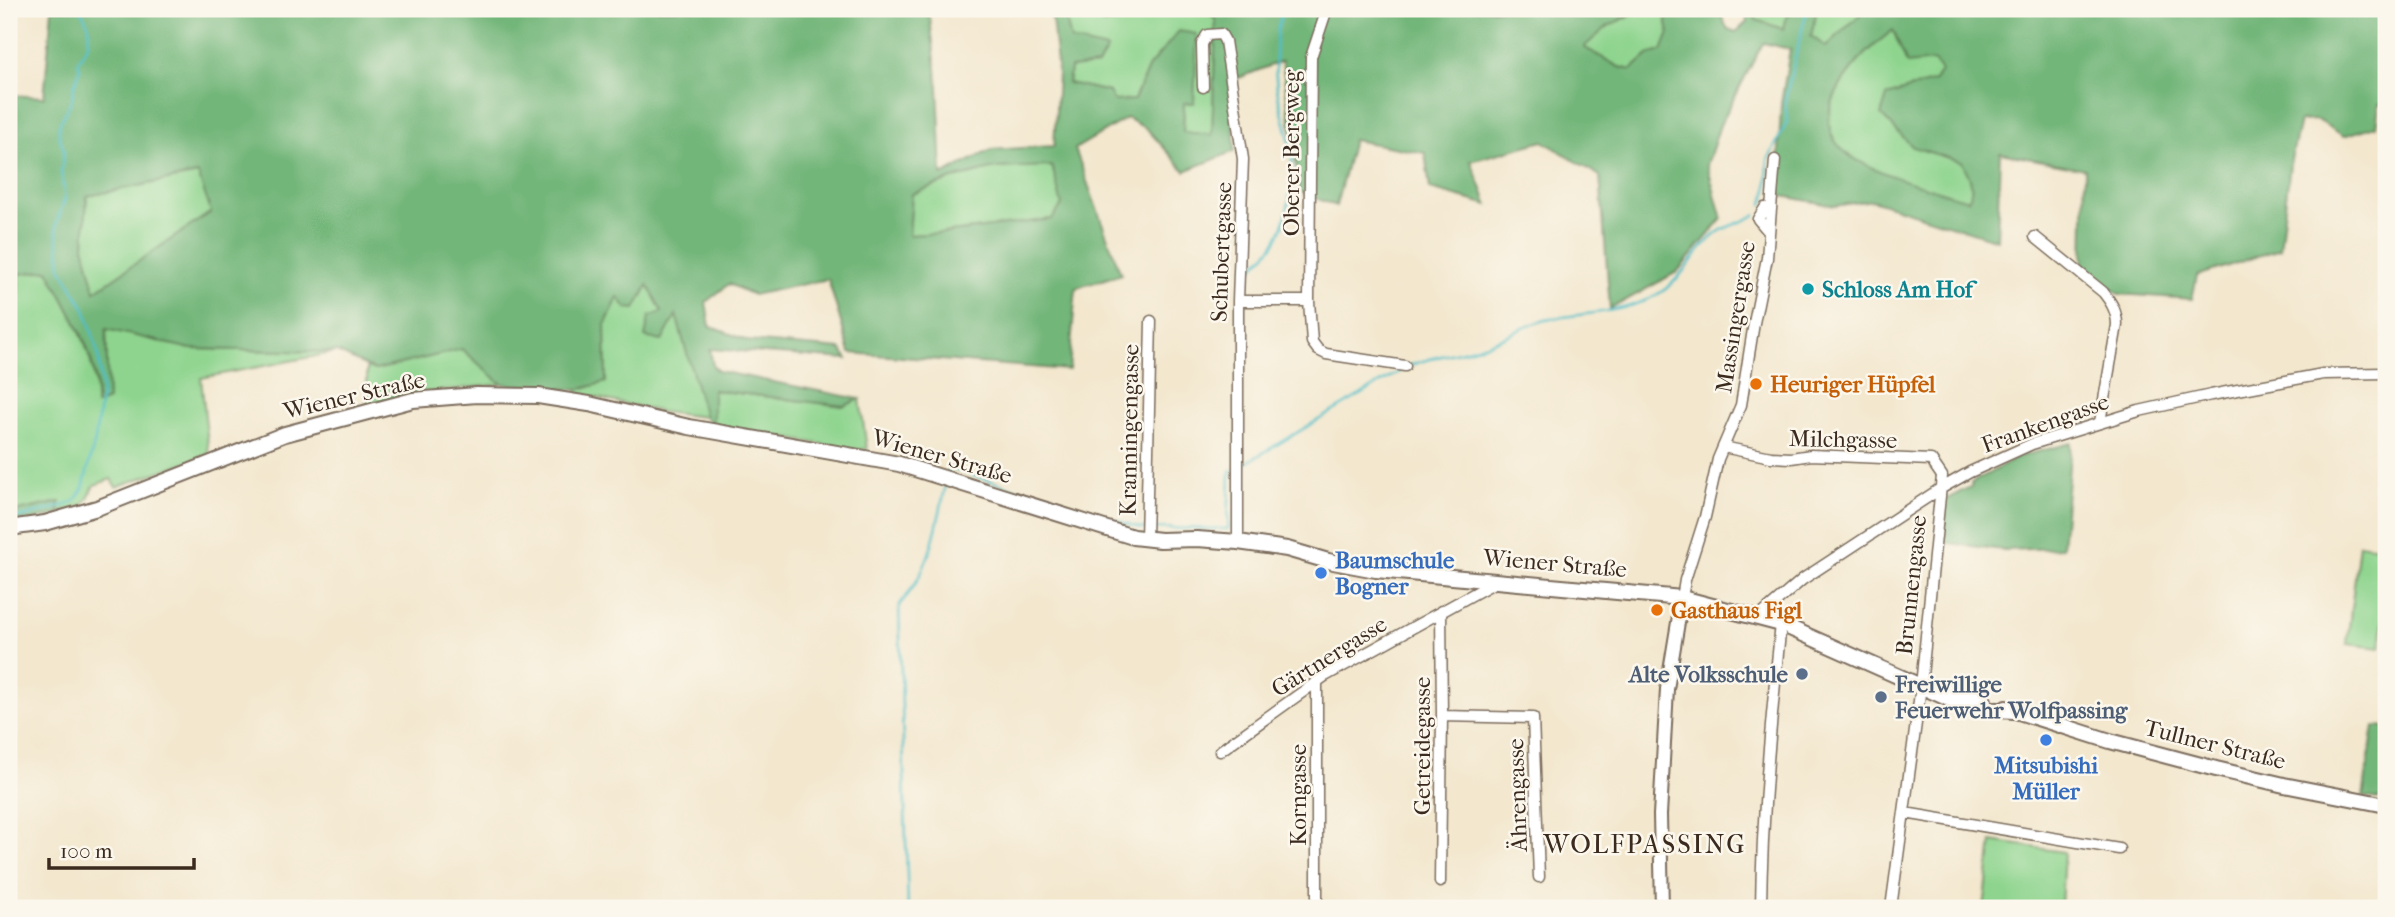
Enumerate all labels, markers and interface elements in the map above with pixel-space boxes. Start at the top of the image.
street label: Oberer Bergweg [1278,69,1305,236]
street label: Schubertgasse [1206,181,1237,323]
street label: Massingergasse [1710,239,1761,395]
place label: Schloss Am Hof [1822,276,1978,303]
marker: Schloss Am Hof [1800,281,1816,297]
street label: Kranningengasse [1114,344,1145,516]
street label: Wiener Straße [280,366,427,425]
place label: Heuriger Hüpfel [1770,371,1936,398]
marker: Heuriger Hüpfel [1748,376,1764,392]
street label: Frankengasse [1978,388,2113,459]
street label: Wiener Straße [868,423,1015,489]
street label: Milchgasse [1789,425,1897,454]
street label: Brunnengasse [1891,514,1932,656]
street label: Wiener Straße [1481,544,1628,583]
place label: Baumschule Bogner [1335,547,1455,600]
marker: Baumschule Bogner [1313,565,1329,581]
place label: Gasthaus Figl [1671,597,1803,624]
marker: Gasthaus Figl [1649,602,1665,618]
street label: Gärtnergasse [1267,610,1392,702]
place label: Alte Volksschule [1627,661,1789,688]
marker: Alte Volksschule [1794,666,1810,682]
place label: Freiwillige Feuerwehr Wolfpassing [1894,671,2128,724]
street label: Getreidegasse [1409,677,1436,815]
marker: Freiwillige Feuerwehr Wolfpassing [1873,689,1889,705]
street label: Tullner Straße [2141,714,2288,775]
marker: Mitsubishi Müller [2038,732,2054,748]
street label: Ährengasse [1502,738,1533,853]
street label: Korngasse [1285,744,1312,846]
place label: Mitsubishi Müller [1994,752,2098,805]
scale bar [49,826,194,870]
district label: WOLFPASSING [1542,829,1747,860]
text: 100 m [60,839,113,863]

